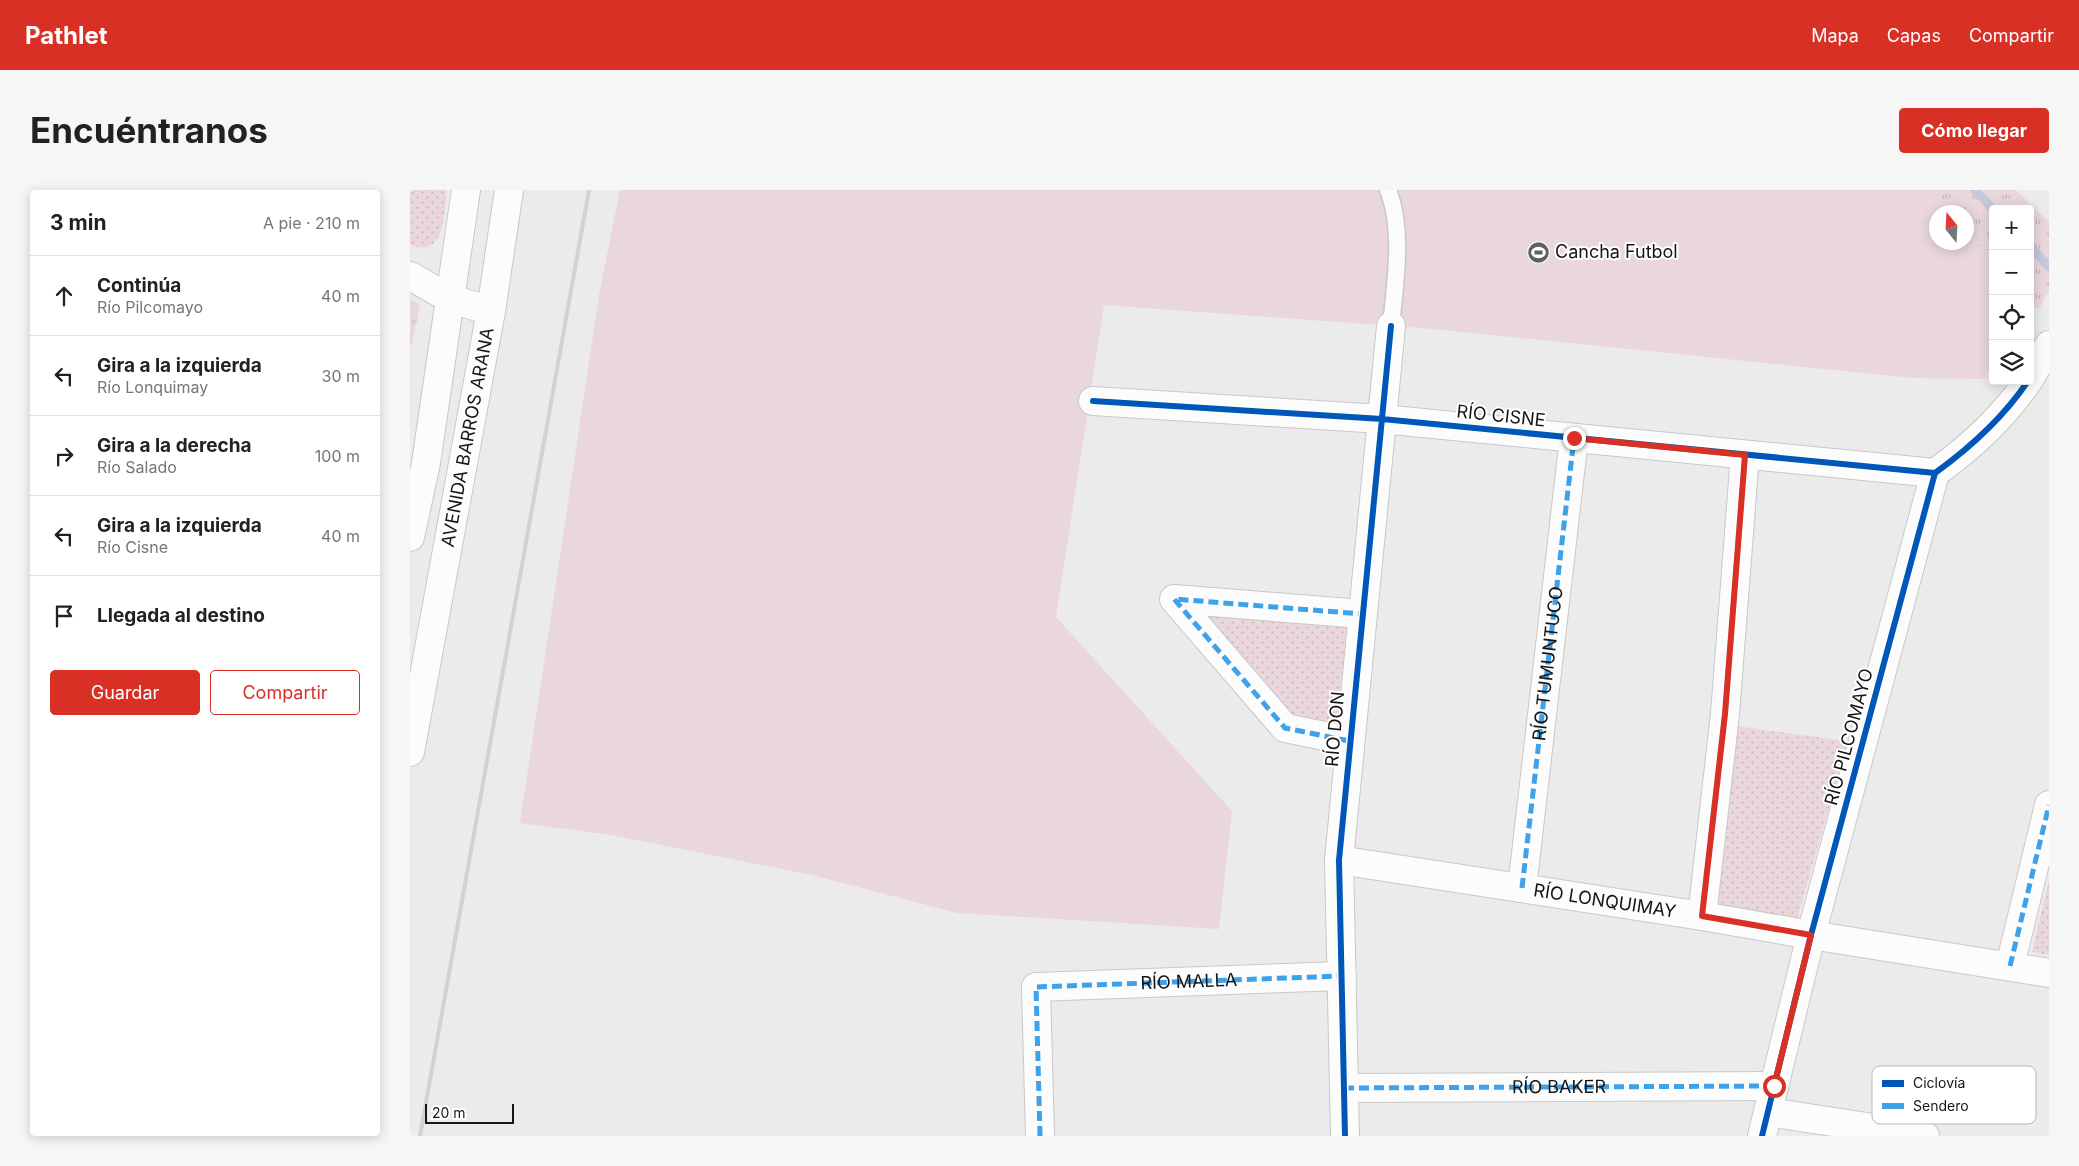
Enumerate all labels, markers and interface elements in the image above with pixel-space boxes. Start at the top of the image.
text: Pathlet [25,21,108,50]
text: Mapa [1811,25,1859,46]
text: Capas [1887,25,1941,46]
text: Compartir [1969,25,2054,46]
button: Cómo llegar [1899,108,2049,153]
text: Encuéntranos [30,109,268,151]
north arrow [1929,205,1974,250]
map controls [1989,205,2034,385]
button: + [1989,205,2034,250]
text: 3 min [50,210,106,235]
text: A pie · 210 m [263,213,360,233]
sports icon: Cancha Futbol [1527,240,1551,264]
place label: Cancha Futbol [1555,241,1678,262]
button: − [1989,250,2034,295]
text: Continúa [97,274,181,297]
icon: ahead [50,282,78,310]
text: 40 m [321,286,360,306]
button: locate [1989,295,2034,340]
text: Río Pilcomayo [97,297,203,317]
street label: AVENIDA BARROS ARANA [437,326,498,549]
button: layers [1989,340,2034,385]
text: Gira a la izquierda [97,354,262,377]
icon: left [50,362,78,390]
text: 30 m [322,366,360,386]
text: Río Lonquimay [97,377,208,397]
street label: RÍO CISNE [1456,399,1547,431]
route end [1563,427,1586,450]
text: Gira a la derecha [97,434,252,457]
icon: right [50,442,78,470]
text: 100 m [315,446,360,466]
text: Río Salado [97,457,177,477]
text: Gira a la izquierda [97,514,262,537]
icon: left [50,522,78,550]
text: 40 m [321,526,360,546]
text: Río Cisne [97,537,168,557]
street label: RÍO TUMUNTUCO [1528,585,1567,742]
icon: arrive [50,602,78,630]
text: Llegada al destino [97,604,265,627]
street label: RÍO PILCOMAYO [1819,666,1877,808]
button: Guardar [50,670,200,715]
button: Compartir [210,670,360,715]
street label: RÍO DON [1320,690,1348,768]
street label: RÍO LONQUIMAY [1532,879,1678,922]
street label: RÍO MALLA [1140,969,1238,993]
legend [1872,1066,2036,1124]
text: Ciclovía [1913,1074,1965,1091]
street label: RÍO BAKER [1512,1075,1606,1097]
route start [1763,1075,1786,1098]
text: Sendero [1913,1097,1969,1114]
scale bar [425,1101,514,1124]
text: 20 m [432,1104,466,1121]

